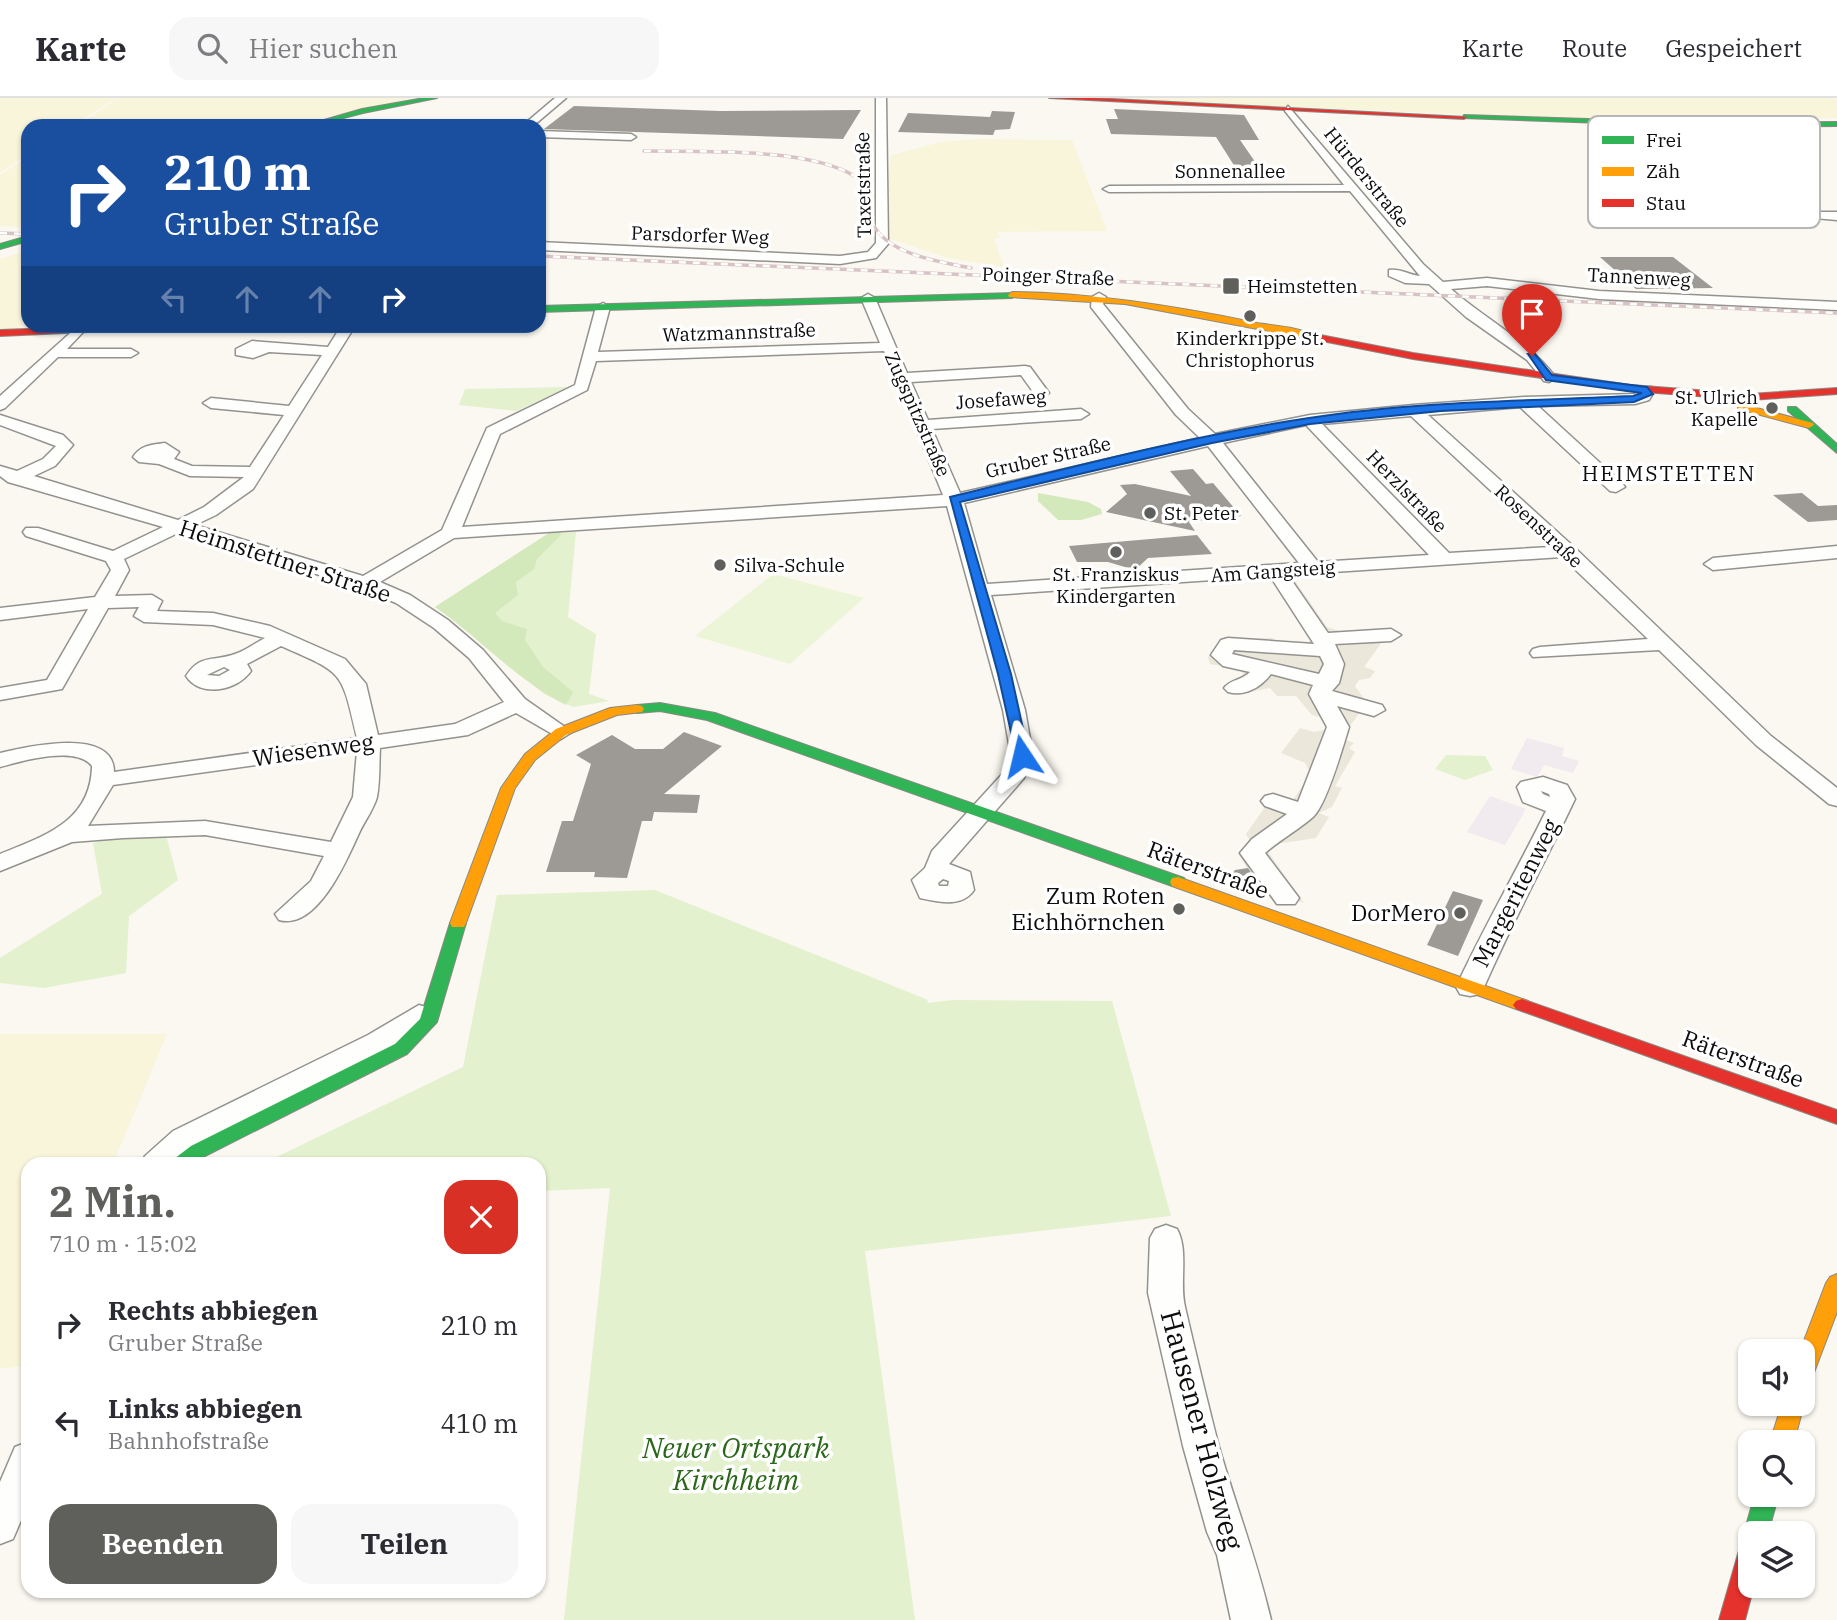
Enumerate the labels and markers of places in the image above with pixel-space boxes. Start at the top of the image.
place label: Heimstetten [1247,274,1358,298]
marker: Heimstetten [1221,276,1241,296]
pin [1502,284,1562,356]
marker: Kinderkrippe St. Christophorus [1242,308,1258,324]
place label: Kinderkrippe St. Christophorus [1176,326,1324,372]
place label: St. Ulrich Kapelle [1675,385,1758,431]
marker: St. Ulrich Kapelle [1764,400,1780,416]
place label: St. Peter [1164,501,1239,525]
marker: St. Peter [1142,505,1158,521]
marker: St. Franziskus Kindergarten [1108,544,1124,560]
place label: Silva-Schule [734,553,845,577]
marker: Silva-Schule [712,557,728,573]
place label: St. Franziskus Kindergarten [1053,562,1179,608]
place label: Zum Roten Eichhörnchen [1011,880,1165,936]
place label: DorMero [1351,897,1446,927]
marker: Zum Roten Eichhörnchen [1171,901,1187,917]
marker: DorMero [1452,905,1468,921]

